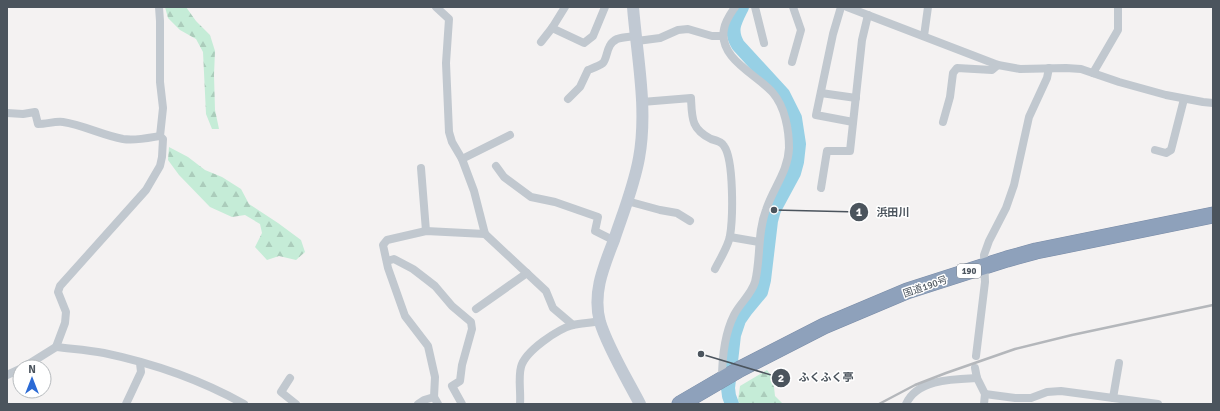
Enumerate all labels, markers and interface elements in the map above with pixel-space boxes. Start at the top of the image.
callout: 浜田川 [849,201,918,224]
text: 1 [856,205,863,220]
text: 浜田川 [877,206,910,219]
road number: 190 [957,264,981,278]
street label: 国道190号 [902,274,949,300]
north arrow [12,359,52,399]
text: N [28,363,36,376]
callout: ふくふく亭 [771,366,862,389]
text: 2 [778,371,784,386]
text: ふくふく亭 [799,371,854,384]

